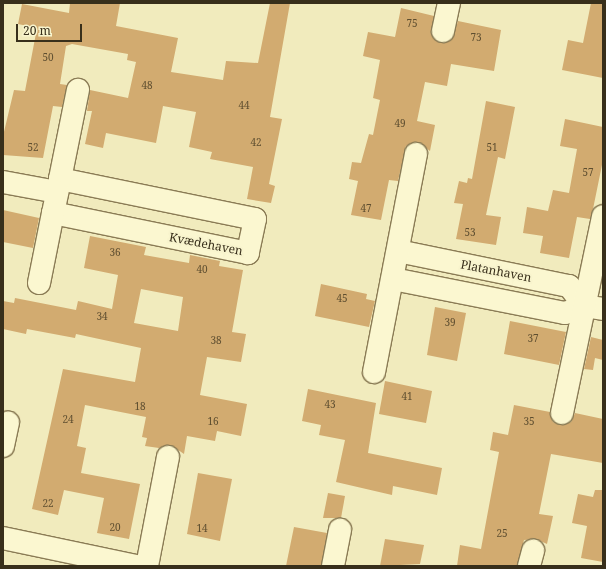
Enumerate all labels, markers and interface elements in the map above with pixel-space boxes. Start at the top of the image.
scale bar [18,16,84,42]
house number: 75 [406,18,418,30]
text: 20 m [23,22,51,39]
house number: 73 [470,32,482,44]
house number: 50 [42,52,54,64]
house number: 48 [141,80,153,92]
house number: 44 [238,100,250,112]
house number: 49 [394,118,406,130]
house number: 42 [250,137,262,149]
house number: 52 [27,142,39,154]
house number: 51 [486,142,498,154]
house number: 57 [582,167,594,179]
house number: 47 [360,203,372,215]
house number: 53 [464,227,476,239]
street label: Kvædehaven [168,230,244,258]
house number: 36 [109,247,121,259]
street label: Platanhaven [459,257,533,285]
house number: 40 [196,264,208,276]
house number: 45 [336,293,348,305]
house number: 34 [96,311,108,323]
house number: 39 [444,317,456,329]
house number: 37 [527,333,539,345]
house number: 38 [210,335,222,347]
house number: 41 [401,391,413,403]
house number: 43 [324,399,336,411]
house number: 18 [134,401,146,413]
house number: 24 [62,414,74,426]
house number: 16 [207,416,219,428]
house number: 35 [523,416,535,428]
house number: 22 [42,498,54,510]
house number: 20 [109,522,121,534]
house number: 14 [196,523,208,535]
house number: 25 [496,528,508,540]

